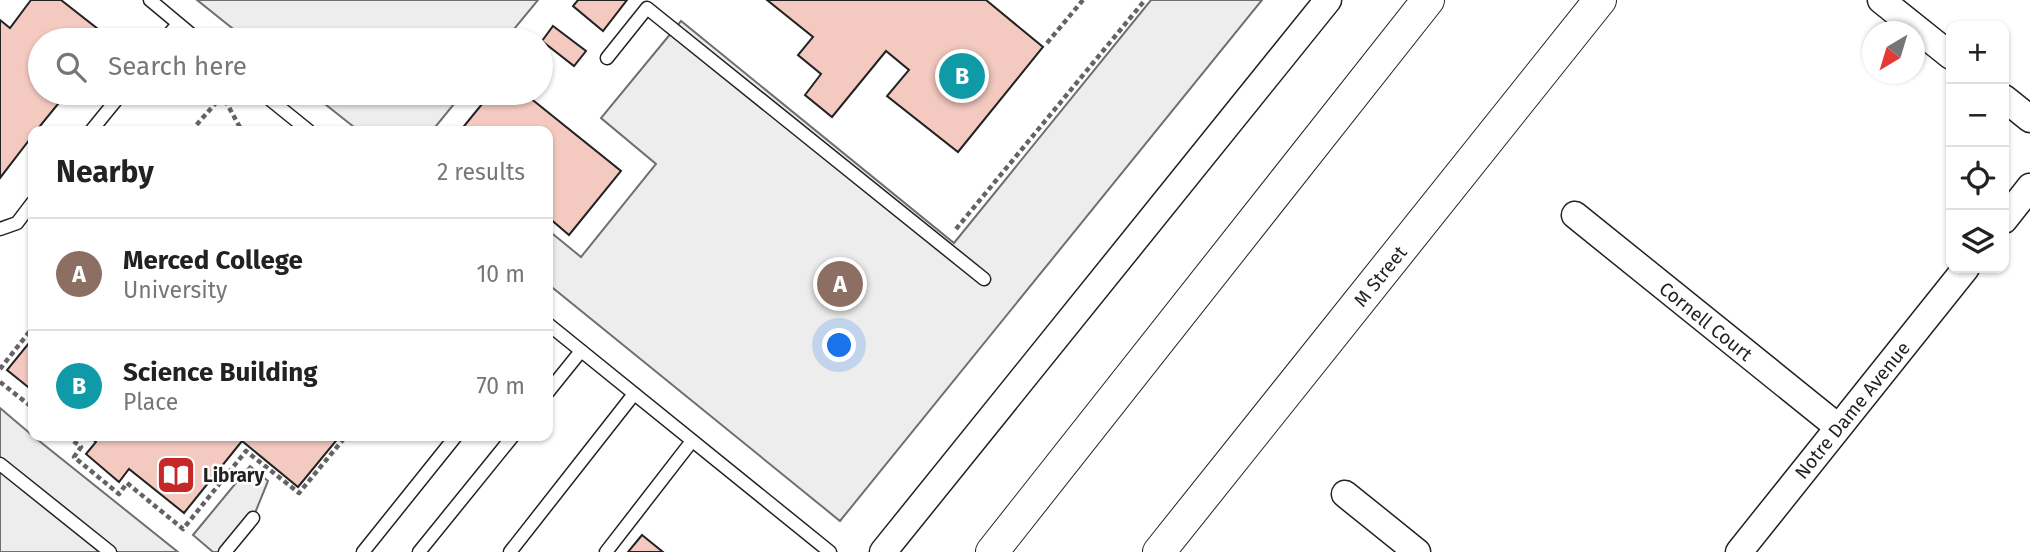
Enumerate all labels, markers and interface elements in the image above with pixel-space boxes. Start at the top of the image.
north arrow [1862,21,1925,84]
map controls [1946,21,2009,273]
button: + [1946,21,2009,84]
search box [28,28,553,105]
icon: search [52,48,90,86]
pin: B [939,50,985,102]
text: Search here [108,51,247,82]
button: − [1946,84,2009,147]
button: locate [1946,147,2009,210]
text: Nearby [56,154,154,190]
text: 2 results [437,158,525,186]
button: layers [1946,210,2009,273]
street label: M Street [1349,241,1412,311]
text: Merced College [123,245,303,276]
pin: A [817,258,863,310]
text: A [72,260,86,288]
text: 10 m [476,260,525,288]
text: University [123,276,227,304]
street label: Cornell Court [1655,277,1757,366]
your location [822,328,856,362]
street label: Notre Dame Avenue [1790,337,1915,484]
text: Science Building [123,357,318,388]
text: B [72,372,86,400]
text: 70 m [476,372,525,400]
text: Place [123,388,178,416]
library icon: Library [155,454,197,496]
place label: Library [203,464,264,487]

